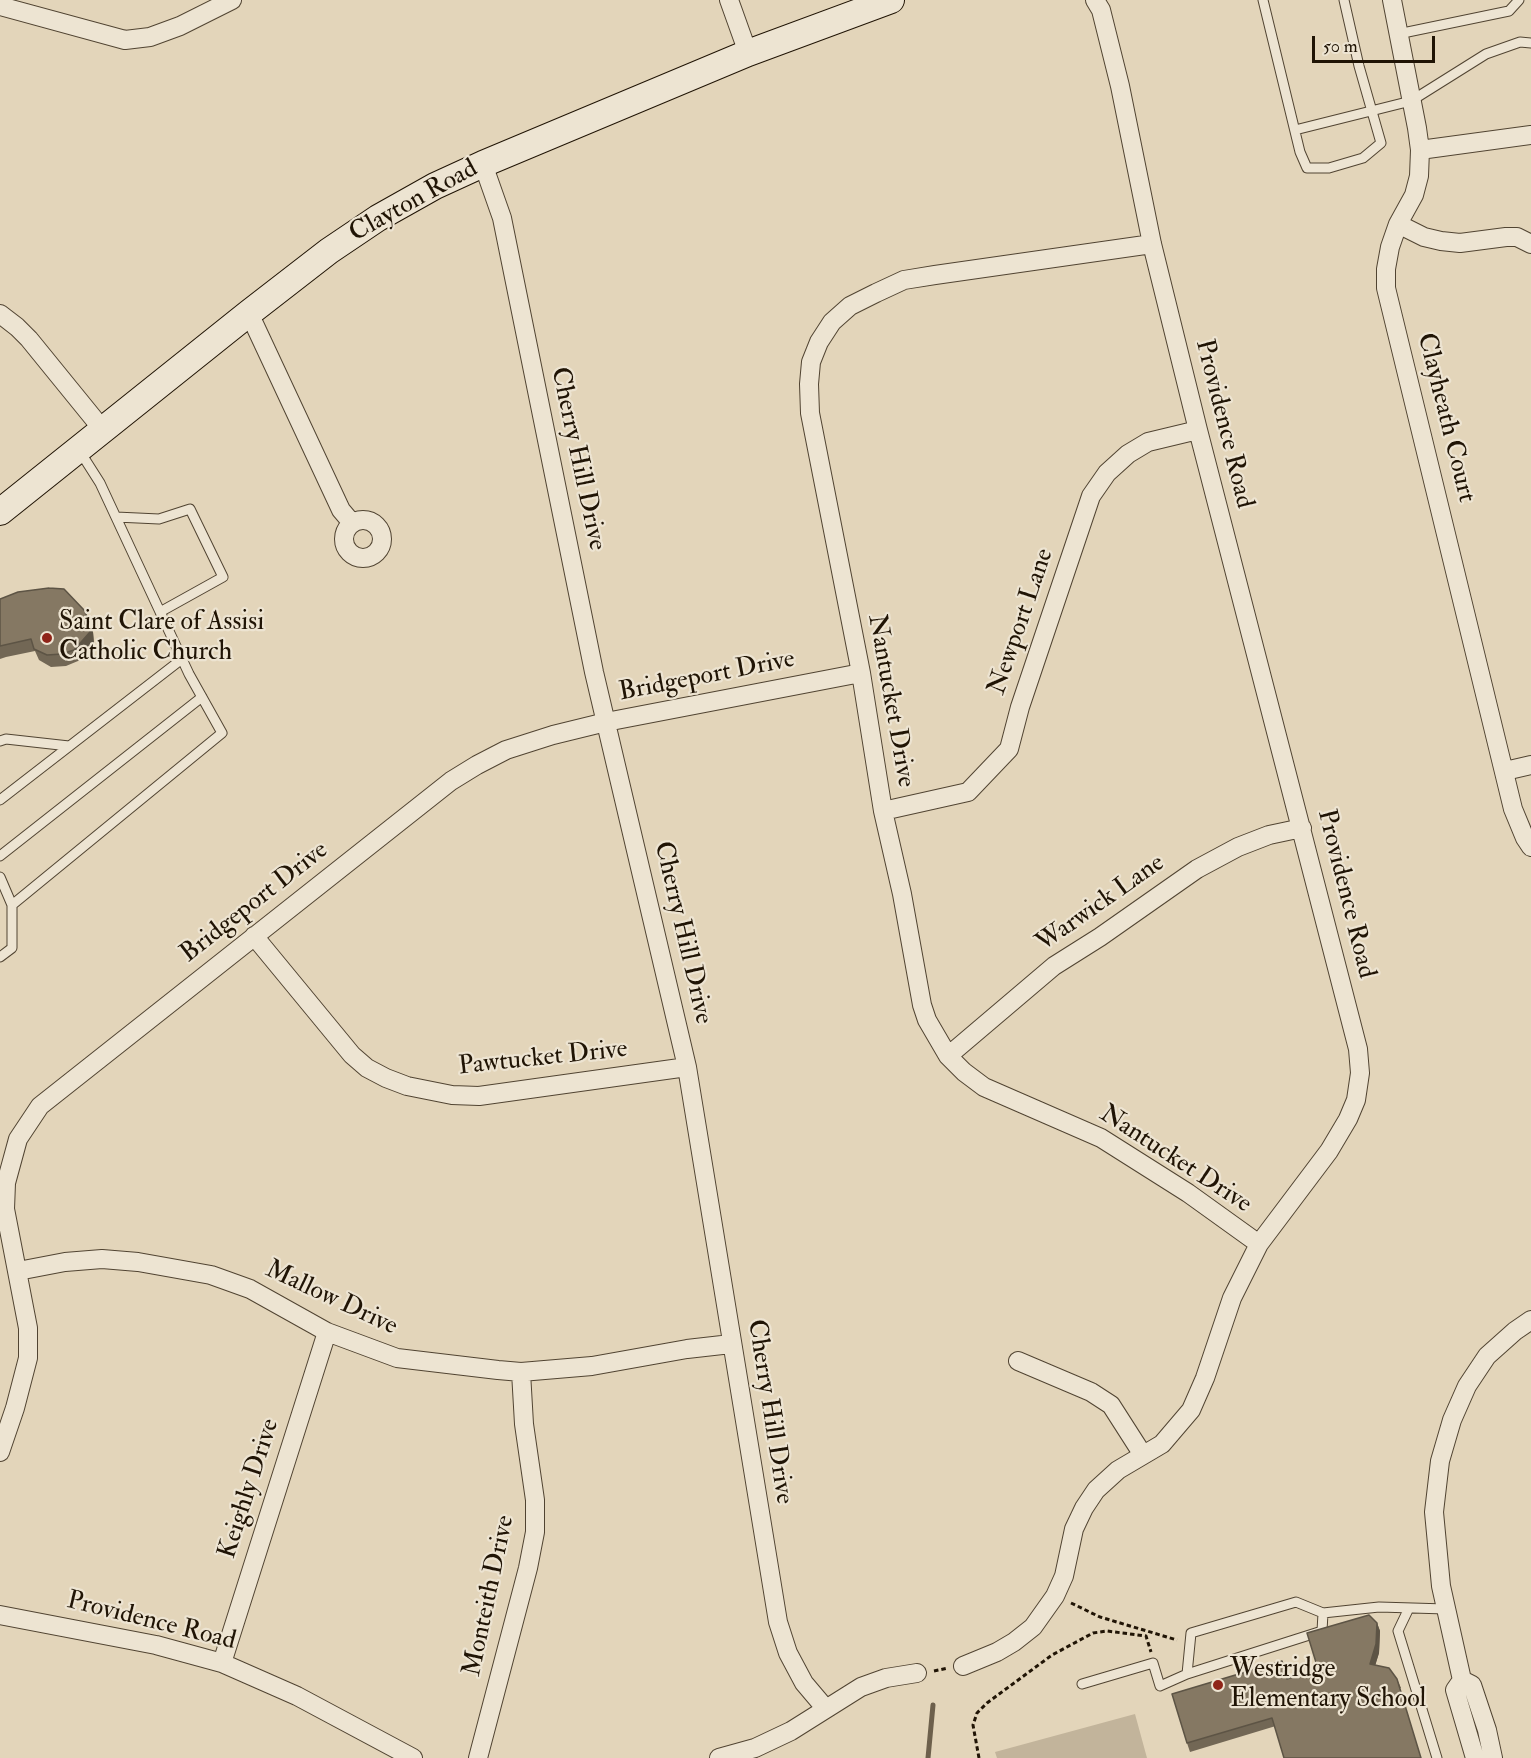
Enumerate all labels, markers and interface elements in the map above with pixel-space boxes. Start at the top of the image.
scale bar [1315,24,1438,62]
text: 50 m [1323,35,1358,58]
street label: Clayton Road [344,154,484,250]
street label: Clayheath Court [1409,330,1481,506]
street label: Providence Road [1187,336,1259,512]
street label: Cherry Hill Drive [542,365,612,553]
street label: Newport Lane [982,545,1062,699]
place label: Saint Clare of Assisi Catholic Church [59,607,264,668]
street label: Nantucket Drive [859,612,921,790]
marker: Saint Clare of Assisi Catholic Church [40,631,54,645]
street label: Bridgeport Drive [616,645,798,709]
street label: Providence Road [1309,806,1381,982]
street label: Bridgeport Drive [175,836,335,970]
street label: Cherry Hill Drive [646,839,718,1027]
street label: Warwick Lane [1031,848,1171,960]
street label: Pawtucket Drive [457,1035,629,1083]
street label: Nantucket Drive [1093,1099,1257,1221]
street label: Mallow Drive [260,1255,402,1343]
street label: Cherry Hill Drive [739,1318,799,1506]
street label: Keighly Drive [213,1415,287,1563]
street label: Monteith Drive [458,1513,522,1679]
street label: Providence Road [63,1586,239,1658]
place label: Westridge Elementary School [1230,1654,1426,1715]
marker: Westridge Elementary School [1211,1678,1225,1692]

